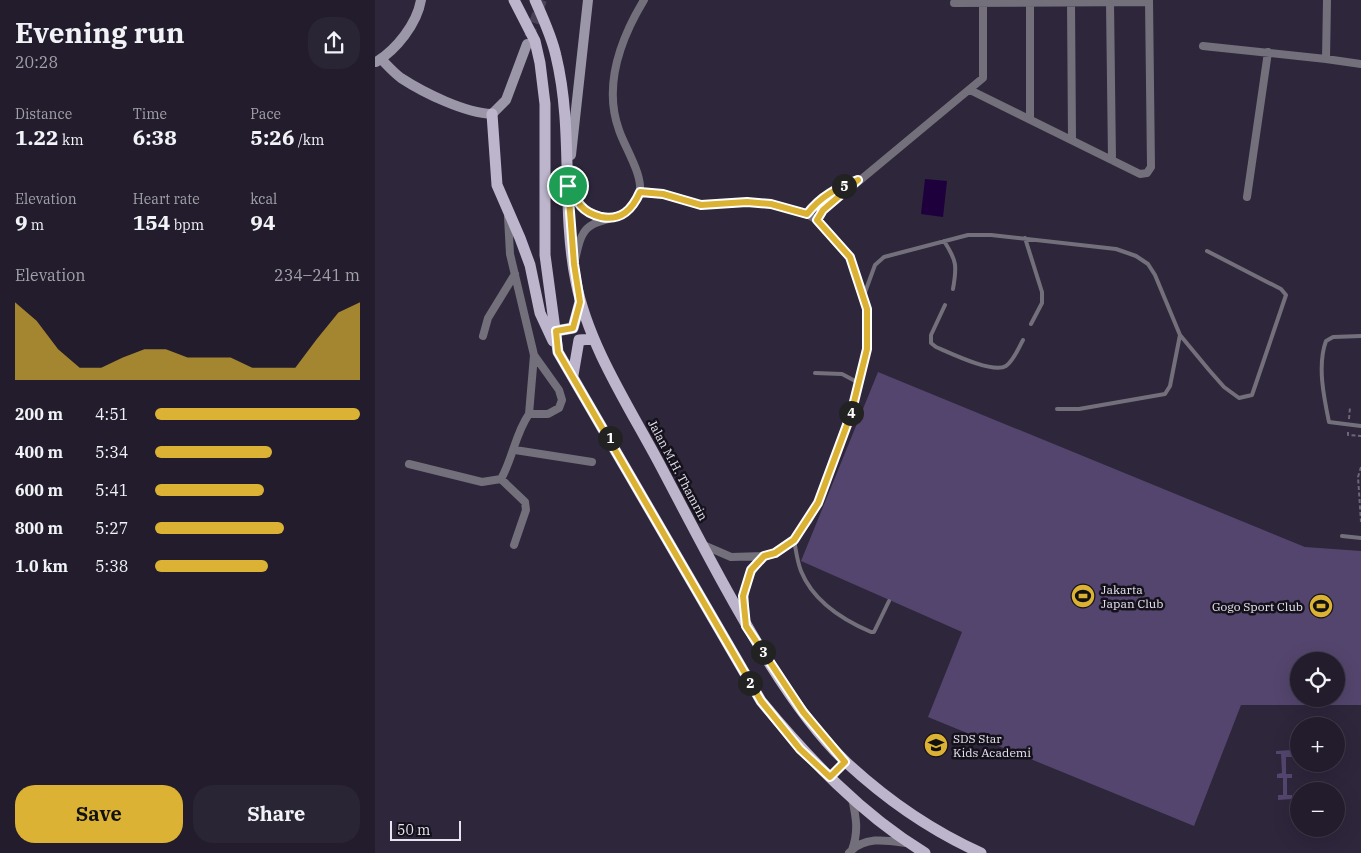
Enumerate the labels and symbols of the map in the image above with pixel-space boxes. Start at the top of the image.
pin [547,165,589,207]
pin: 5 [831,174,857,198]
pin: 4 [839,400,863,426]
street label: Jalan M.H. Thamrin [645,417,711,523]
pin: 1 [597,426,623,450]
place label: Jakarta Japan Club [1101,582,1163,611]
sports icon: Jakarta Japan Club [1070,583,1096,609]
sports icon: Gogo Sport Club [1308,593,1334,619]
place label: Gogo Sport Club [1212,599,1303,614]
pin: 3 [751,640,775,664]
pin: 2 [737,670,763,696]
place label: SDS Star Kids Academi [953,731,1031,760]
school or university icon: SDS Star Kids Academi [923,732,949,758]
scale bar [390,818,461,841]

